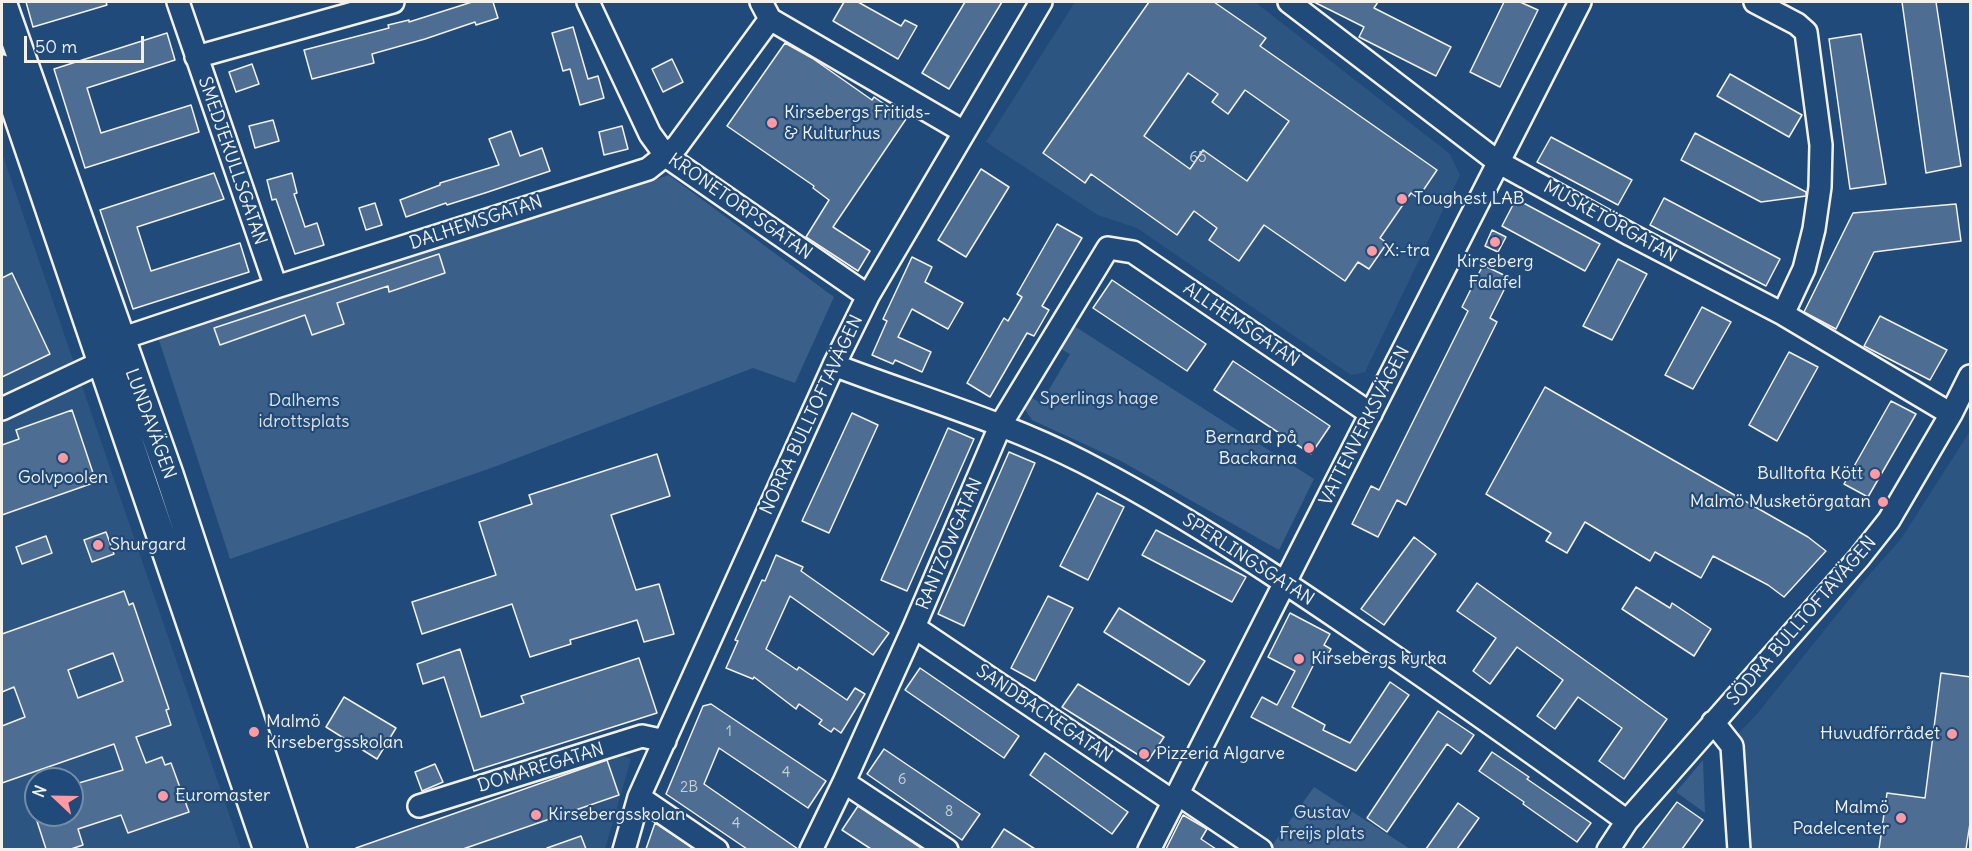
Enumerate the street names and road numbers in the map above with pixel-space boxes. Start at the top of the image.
street label: SMEDJEKULLSGATAN [193,74,271,248]
street label: KRONETORPSGATAN [664,149,816,265]
street label: MUSKETÖRGATAN [1540,176,1680,268]
street label: DALHEMSGATAN [407,191,545,255]
street label: ALLHEMSGATAN [1179,278,1303,372]
street label: NORRA BULLTOFTAVÄGEN [756,312,868,518]
street label: VATTENVERKSVÄGEN [1315,343,1415,509]
street label: LUNDAVÄGEN [120,366,180,482]
street label: RANTZOWGATAN [912,475,988,613]
street label: SPERLINGSGATAN [1178,509,1318,611]
street label: SÖDRA BULLTOFTAVÄGEN [1723,532,1881,710]
street label: SANDBACKEGATAN [972,660,1116,768]
street label: DOMAREGATAN [475,739,607,797]

